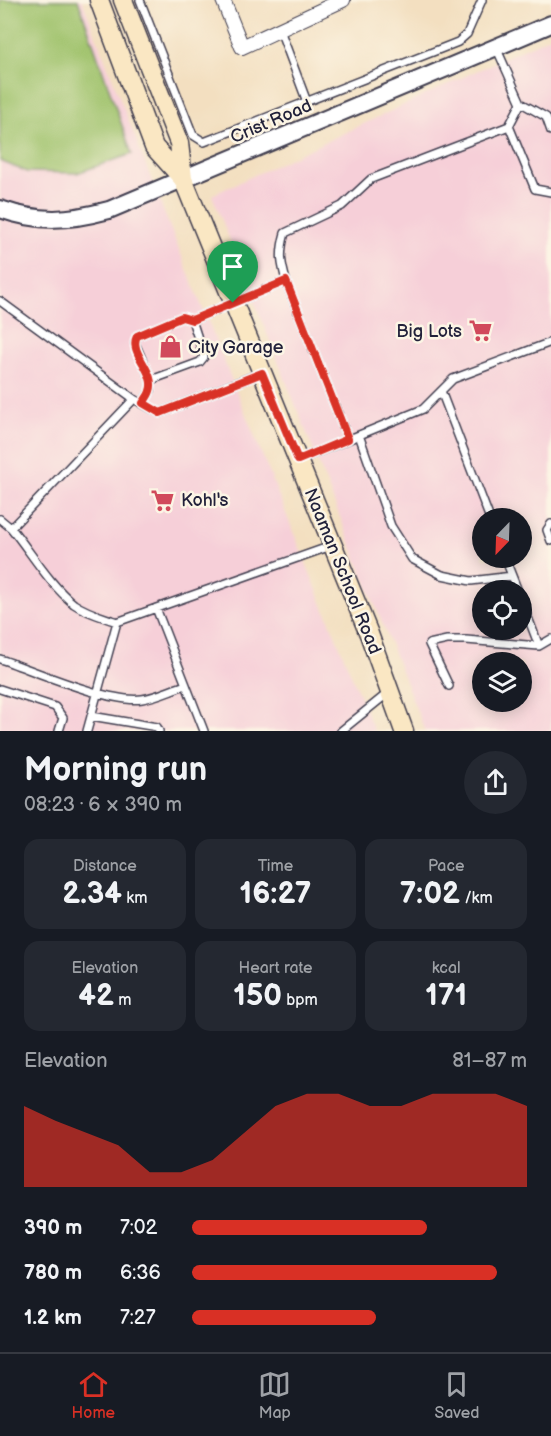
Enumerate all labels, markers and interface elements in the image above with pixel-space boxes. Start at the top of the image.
street label: Crist Road [227,95,315,148]
pin [207,241,258,303]
icon: arrive [216,250,249,283]
supermarket icon: Big Lots [467,318,493,344]
place label: Big Lots [396,321,462,342]
shop icon: City Garage [157,334,183,360]
place label: City Garage [188,337,284,358]
street label: Naaman School Road [300,485,385,657]
supermarket icon: Kohl's [150,487,176,513]
place label: Kohl's [181,490,228,511]
north arrow [472,508,532,568]
map controls [472,508,532,712]
button: locate [472,580,532,640]
button: layers [472,652,532,712]
text: Morning run [24,750,207,790]
button: share [464,751,527,814]
text: 08:23 · 6 × 390 m [24,793,182,817]
text: Distance [73,857,137,876]
text: Time [258,857,293,876]
text: Pace [428,857,464,876]
text: 2.34 [62,876,122,912]
text: 16:27 [240,876,311,912]
text: 7:02 [400,876,460,912]
text: km [122,889,147,908]
text: /km [460,889,493,908]
text: Elevation [71,959,138,978]
text: Heart rate [239,959,312,978]
text: kcal [432,959,461,978]
text: 42 [78,978,114,1014]
text: 150 [233,978,282,1014]
text: 171 [425,978,467,1014]
text: m [114,991,131,1010]
text: bpm [282,991,318,1010]
text: Elevation [24,1049,107,1073]
text: 81–87 m [452,1049,527,1073]
text: 390 m [24,1216,82,1240]
text: 7:02 [120,1216,157,1240]
text: 780 m [24,1261,82,1285]
text: 6:36 [120,1261,161,1285]
text: 1.2 km [24,1306,82,1330]
text: 7:27 [120,1306,155,1330]
tab: Home [72,1368,115,1423]
tab: Map [258,1368,291,1423]
tab: Saved [434,1368,479,1423]

